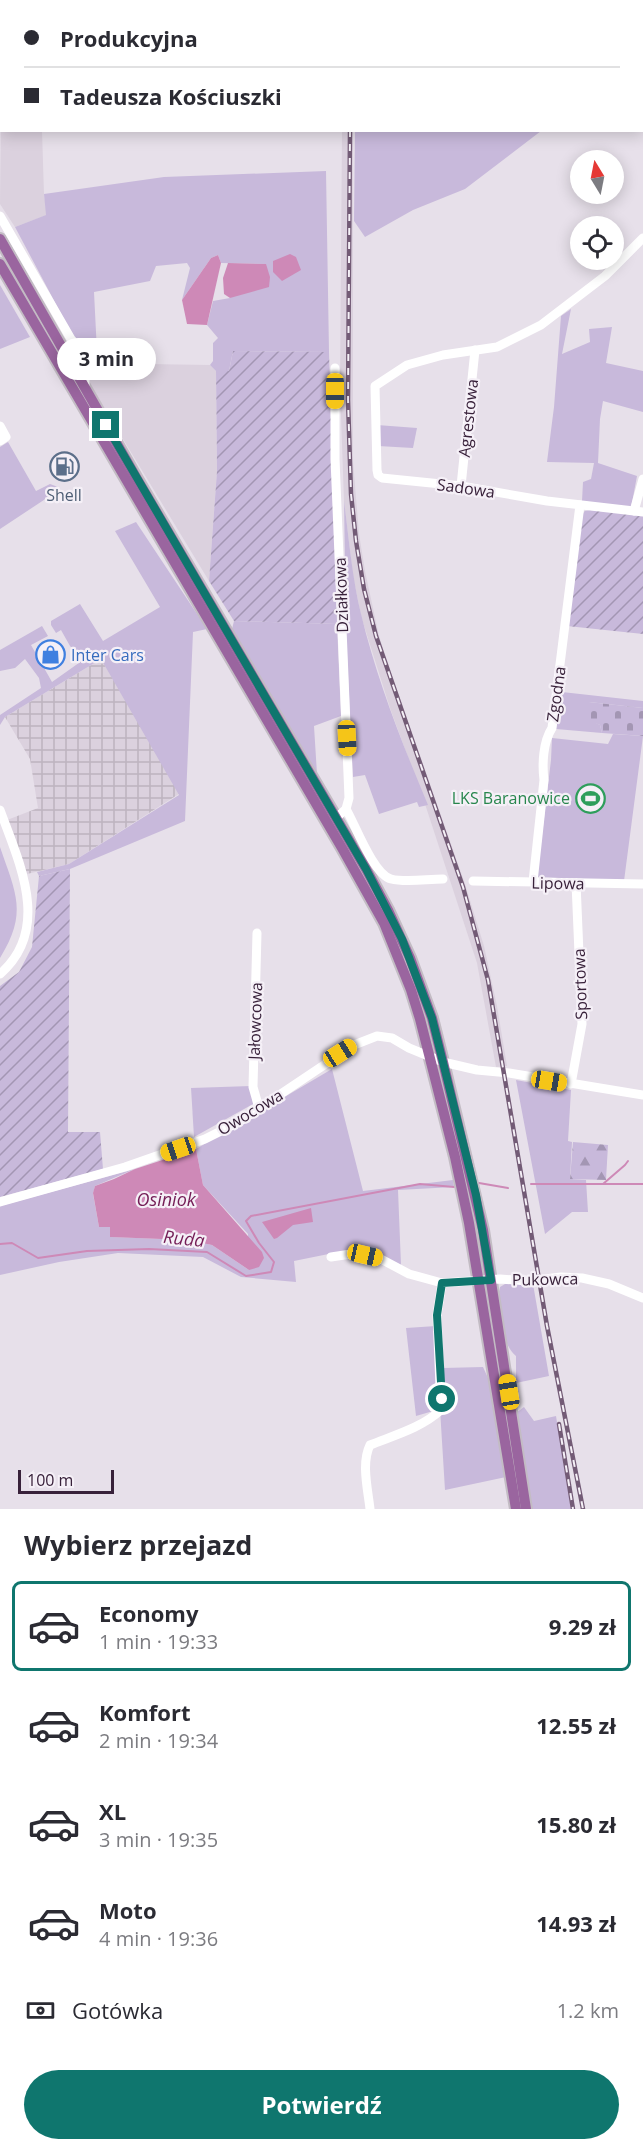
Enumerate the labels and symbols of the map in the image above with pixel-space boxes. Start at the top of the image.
north arrow [570,150,624,204]
callout: 3 min [57,338,156,380]
car [326,373,344,409]
street label: Agrestowa [453,378,483,458]
route end [92,411,119,438]
fuel station icon: Shell [48,451,80,483]
street label: Sadowa [436,473,496,503]
place label: Shell [46,484,82,506]
street label: Działkowa [329,557,353,633]
shop icon: Inter Cars [34,639,66,671]
place label: Inter Cars [71,644,144,666]
street label: Zgodna [541,665,571,723]
car [337,720,357,756]
sports icon: LKS Baranowice [575,782,607,814]
place label: LKS Baranowice [452,787,570,809]
street label: Lipowa [531,872,585,894]
street label: Sportowa [568,948,592,1020]
street label: Jałowcowa [243,982,267,1062]
car [320,1036,360,1070]
car [530,1069,568,1093]
street label: Owocowa [213,1084,287,1140]
car [158,1135,198,1163]
water label: Osiniok [136,1187,197,1211]
water label: Ruda [162,1224,206,1252]
car [345,1242,385,1268]
street label: Pukowca [512,1267,578,1291]
car [497,1373,521,1411]
route start [428,1385,455,1412]
scale bar [18,1467,114,1494]

